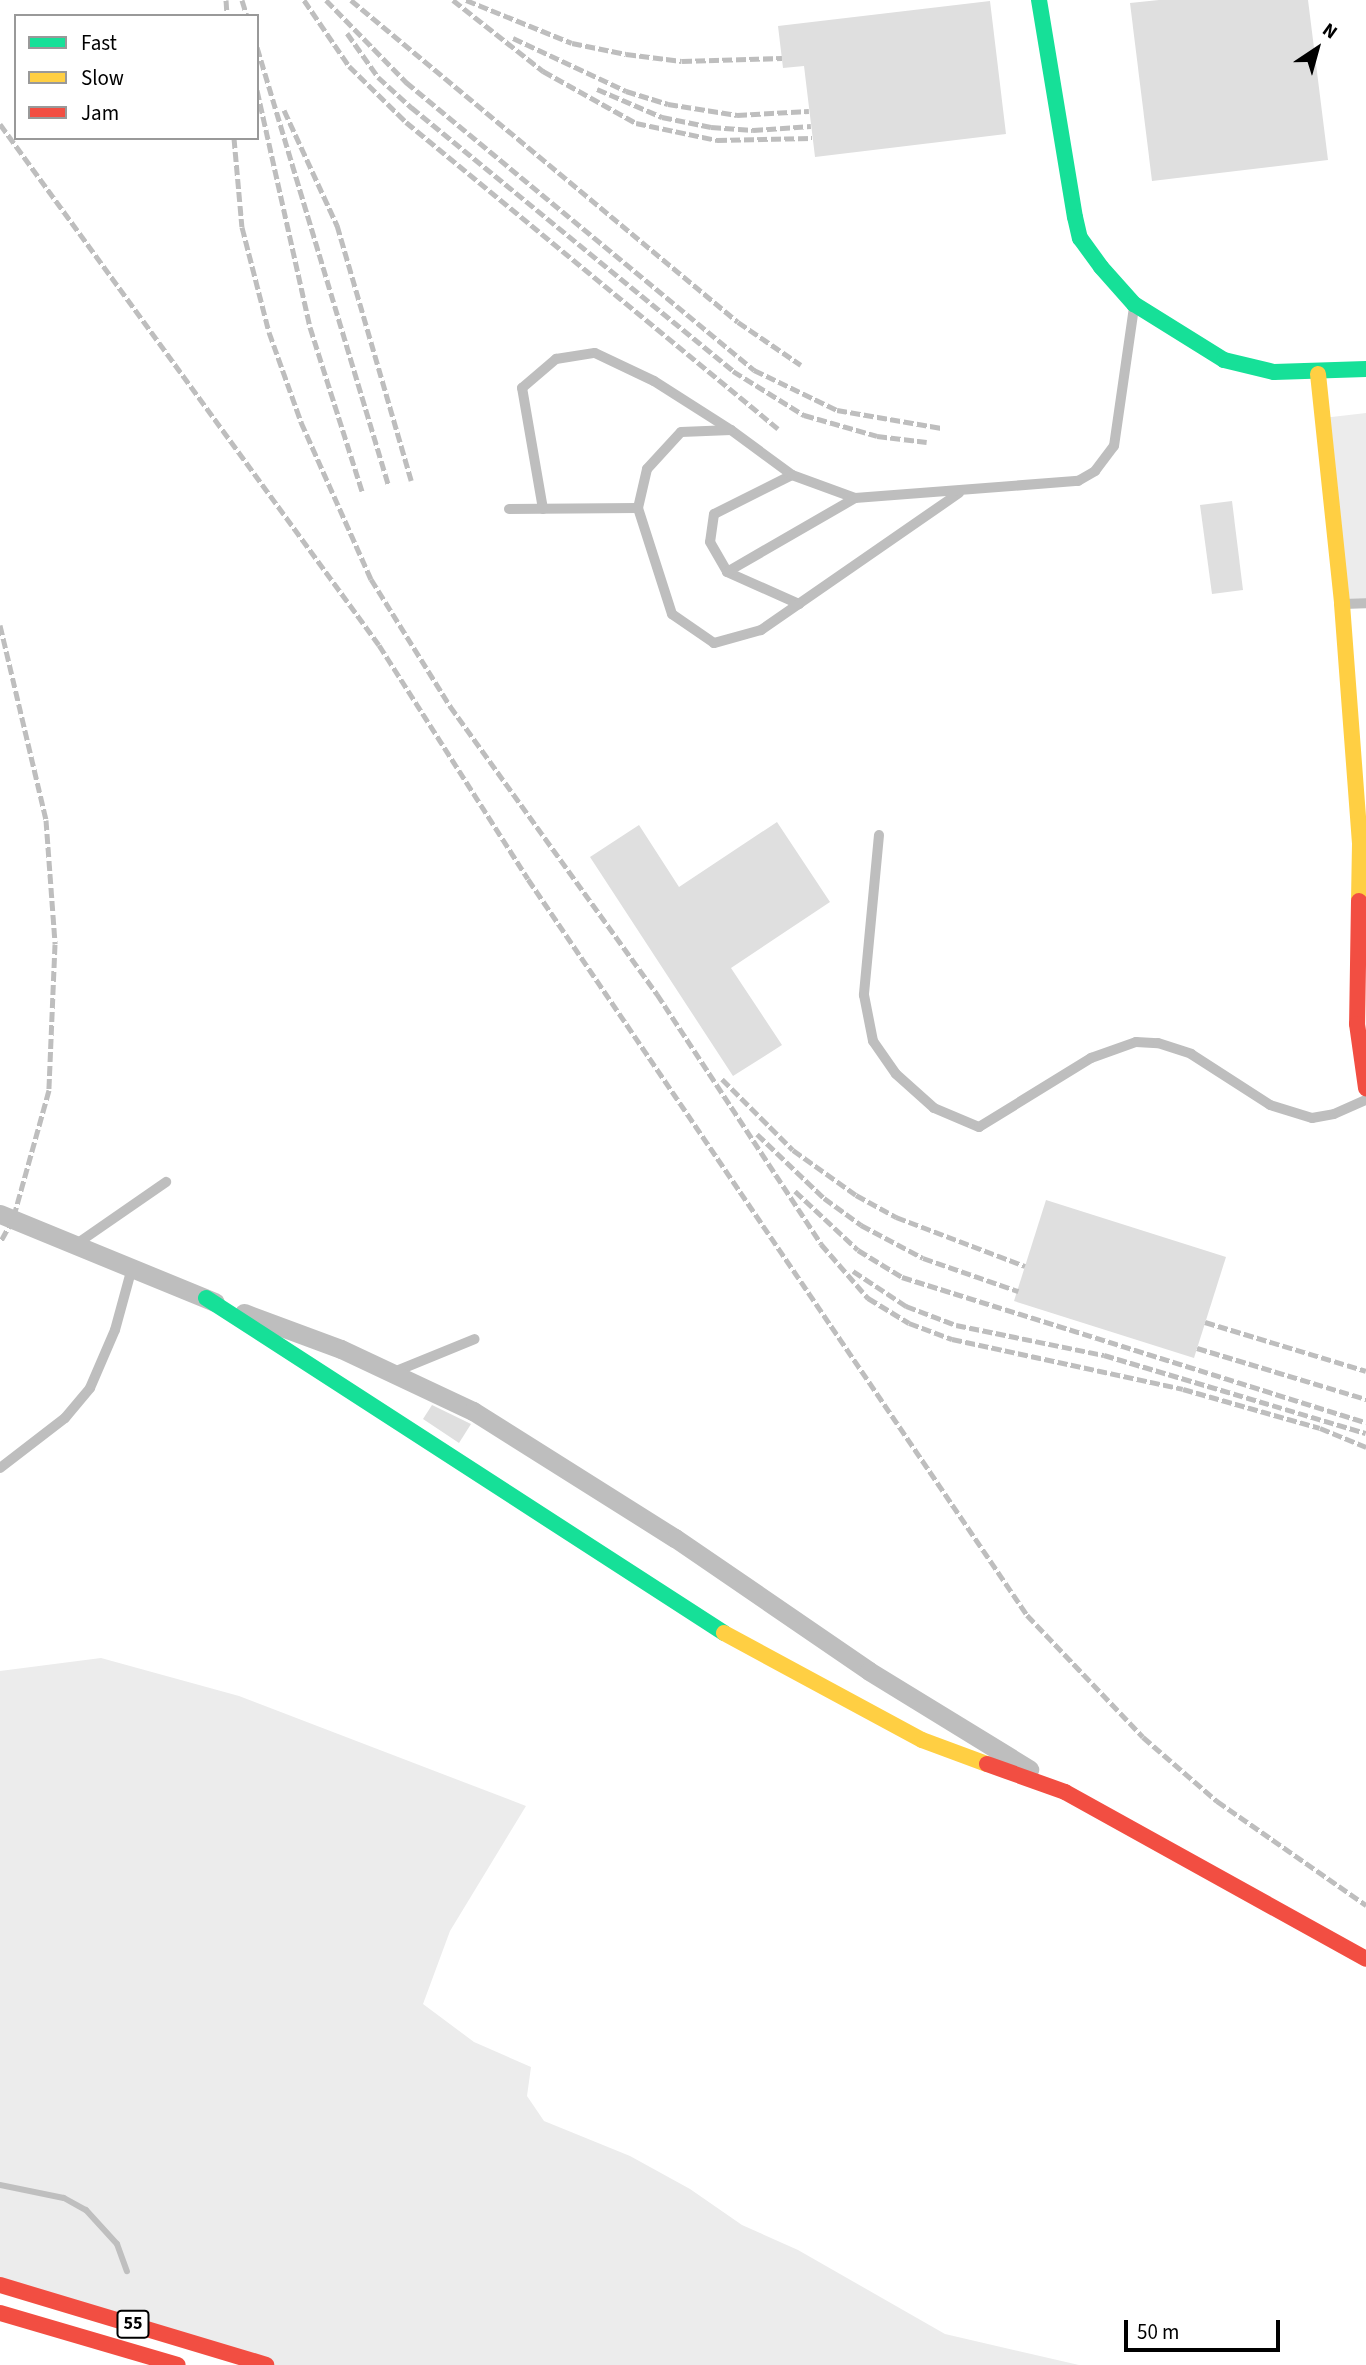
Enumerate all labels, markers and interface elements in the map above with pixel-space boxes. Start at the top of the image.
legend [14,14,259,140]
north arrow [1282,14,1352,84]
text: N [1317,17,1343,46]
text: Fast [81,28,117,58]
text: Slow [81,63,124,93]
text: Jam [81,98,119,128]
scale bar [1128,2306,1284,2350]
road number: 55 [116,2310,150,2338]
text: 50 m [1137,2317,1179,2347]

